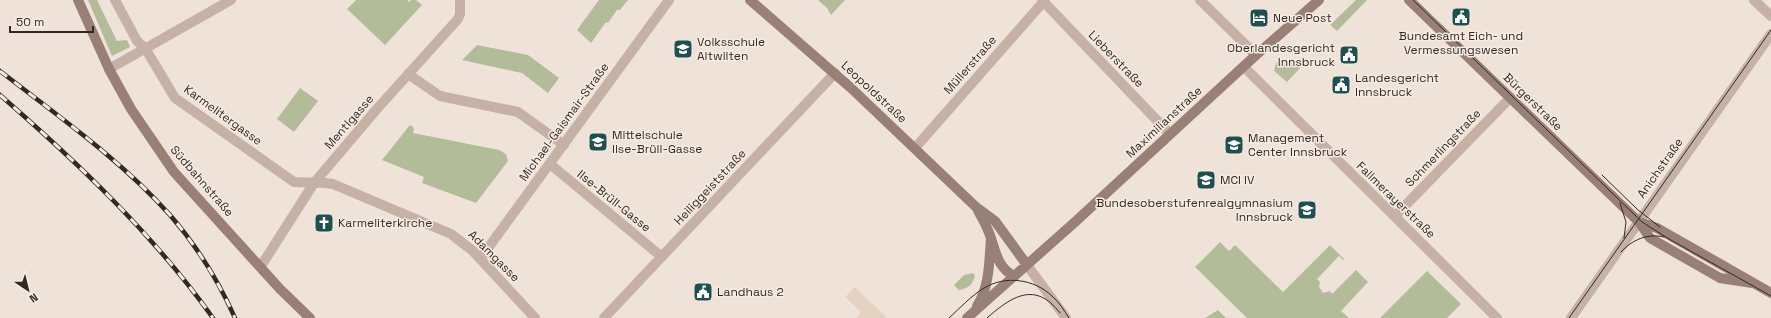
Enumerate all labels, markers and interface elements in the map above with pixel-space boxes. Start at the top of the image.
public building icon: Bundesamt Eich- und Vermessungswesen [1450,6,1472,28]
hotel icon: Neue Post [1248,7,1270,29]
scale bar [10,8,93,34]
place label: Neue Post [1273,10,1332,26]
text: 50 m [16,14,44,30]
street label: Lieberstraße [1085,27,1147,91]
place label: Bundesamt Eich- und Vermessungswesen [1399,28,1523,58]
street label: Müllerstraße [940,32,1000,98]
place label: Volksschule Altwilten [697,34,765,64]
school or university icon: Volksschule Altwilten [672,38,694,60]
place label: Oberlandesgericht Innsbruck [1227,40,1336,70]
public building icon: Oberlandesgericht Innsbruck [1338,44,1360,66]
street label: Leopoldstraße [838,57,910,127]
street label: Michael-Gaismair-Straße [516,60,612,184]
place label: Landesgericht Innsbruck [1355,70,1439,100]
street label: Bürgerstraße [1500,70,1566,134]
public building icon: Landesgericht Innsbruck [1330,74,1352,96]
street label: Karmelitergasse [181,81,265,149]
street label: Maximilianstraße [1123,83,1205,161]
street label: Mentlgasse [321,91,377,153]
street label: Schmerlingstraße [1402,106,1484,190]
place label: Mittelschule Ilse-Brüll-Gasse [612,127,702,157]
place label: Management Center Innsbruck [1248,130,1348,160]
school or university icon: Mittelschule Ilse-Brüll-Gasse [587,131,609,153]
school or university icon: Management Center Innsbruck [1223,134,1245,156]
street label: Anichstraße [1633,135,1687,201]
street label: Südbahnstraße [167,142,237,220]
street label: Heiliggeiststraße [671,146,749,228]
street label: Fallmerayerstraße [1353,158,1439,242]
street label: Ilse-Brüll-Gasse [574,166,654,236]
school or university icon: MCI IV [1195,169,1217,191]
place label: MCI IV [1220,172,1255,188]
place label: Bundesoberstufenrealgymnasium Innsbruck [1096,195,1294,225]
school or university icon: Bundesoberstufenrealgymnasium Innsbruck [1296,199,1318,221]
church icon: Karmeliterkirche [313,212,335,234]
place label: Karmeliterkirche [338,215,432,231]
street label: Adamgasse [465,227,523,285]
north arrow [8,270,48,310]
public building icon: Landhaus 2 [692,281,714,303]
place label: Landhaus 2 [717,284,784,300]
text: N [27,290,41,306]

